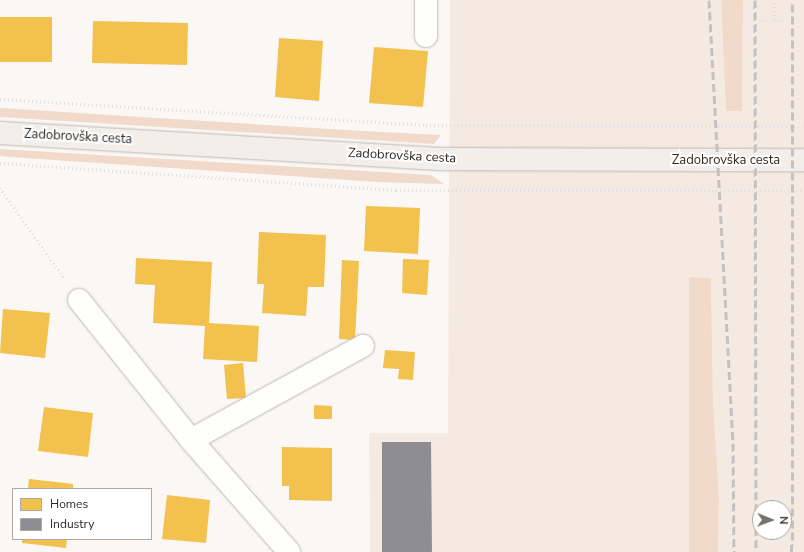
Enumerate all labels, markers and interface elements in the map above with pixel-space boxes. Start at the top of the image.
street label: Zadobrovška cesta [23,126,133,148]
street label: Zadobrovška cesta [347,145,457,167]
street label: Zadobrovška cesta [672,152,780,168]
legend [12,488,152,540]
text: Homes [50,496,88,512]
north arrow [752,500,792,540]
text: Industry [50,516,94,532]
text: N [776,516,791,524]

